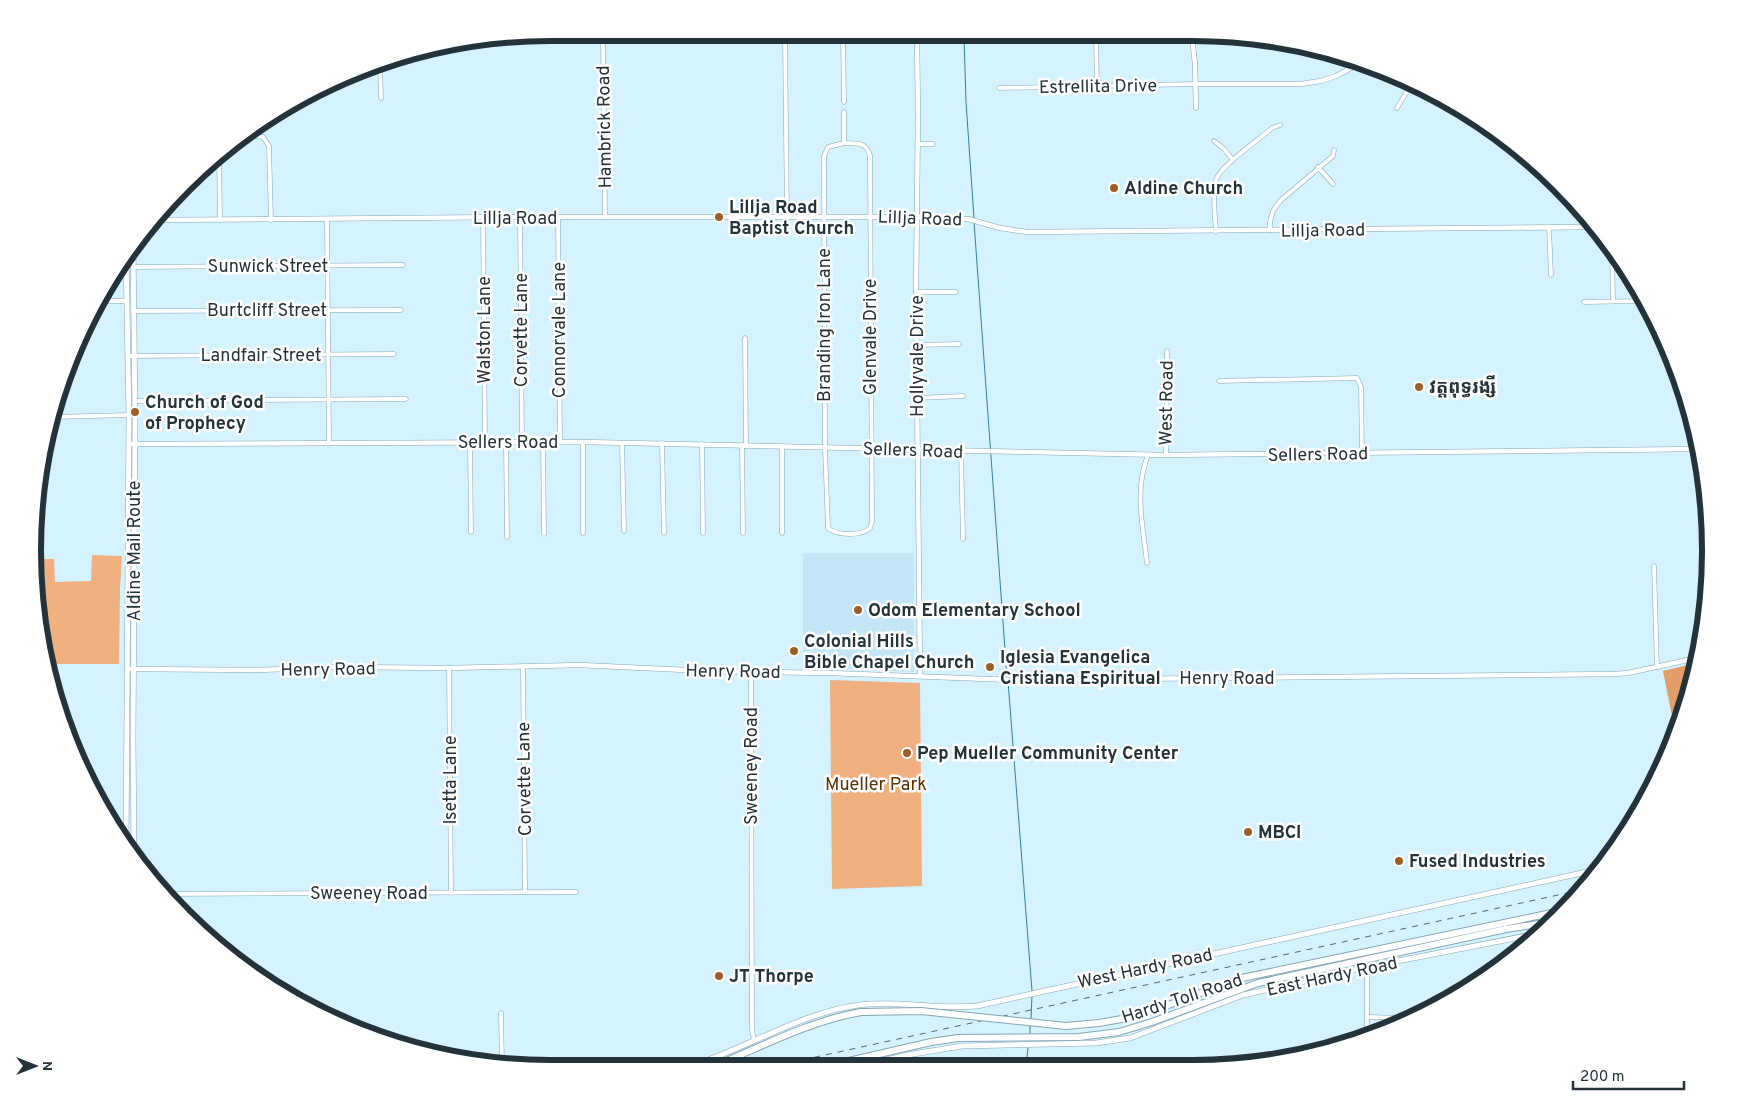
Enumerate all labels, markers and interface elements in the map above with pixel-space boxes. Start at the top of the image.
street label: Hambrick Road [593,65,618,189]
street label: Estrellita Drive [1039,75,1157,100]
place label: Aldine Church [1124,178,1243,201]
marker: Aldine Church [1108,182,1120,194]
place label: Lillja Road Baptist Church [729,197,854,241]
street label: Lillja Road [877,207,963,232]
street label: Lillja Road [473,208,557,231]
marker: Lillja Road Baptist Church [713,211,725,223]
street label: Lillja Road [1281,219,1365,244]
street label: Branding Iron Lane [814,248,837,402]
street label: Sunwick Street [208,256,328,279]
street label: Connorvale Lane [549,262,572,398]
street label: Corvette Lane [511,273,534,387]
street label: Walston Lane [474,276,497,384]
street label: Glenvale Drive [860,279,883,395]
street label: Hollyvale Drive [907,295,930,417]
street label: Burtcliff Street [207,300,327,323]
street label: Landfair Street [200,345,322,368]
street label: West Road [1155,360,1180,446]
place label: វត្តពុទ្ធរង្សី [1429,375,1496,400]
marker: វត្តពុទ្ធរង្សី [1413,381,1425,393]
place label: Church of God of Prophecy [145,392,264,436]
marker: Church of God of Prophecy [129,406,141,418]
street label: Sellers Road [458,432,558,455]
street label: Sellers Road [862,438,964,465]
street label: Sellers Road [1268,443,1369,468]
street label: Aldine Mail Route [124,481,147,621]
place label: Odom Elementary School [868,600,1081,623]
marker: Odom Elementary School [852,604,864,616]
place label: Colonial Hills Bible Chapel Church [804,631,975,675]
marker: Colonial Hills Bible Chapel Church [788,645,800,657]
place label: Iglesia Evangelica Cristiana Espiritual [1000,647,1161,691]
street label: Henry Road [280,658,376,683]
street label: Henry Road [685,660,781,685]
marker: Iglesia Evangelica Cristiana Espiritual [984,661,996,673]
street label: Henry Road [1179,668,1275,691]
street label: Sweeney Road [741,707,764,825]
street label: Corvette Lane [513,722,538,836]
street label: Isetta Lane [440,735,463,825]
place label: Pep Mueller Community Center [917,743,1179,766]
marker: Pep Mueller Community Center [901,747,913,759]
park label: Mueller Park [825,774,927,797]
place label: MBCI [1258,822,1301,845]
marker: MBCI [1242,826,1254,838]
place label: Fused Industries [1409,851,1546,874]
marker: Fused Industries [1393,855,1405,867]
street label: Sweeney Road [310,883,428,906]
street label: West Hardy Road [1076,944,1215,995]
street label: East Hardy Road [1265,952,1400,1003]
place label: JT Thorpe [729,966,814,989]
street label: Hardy Toll Road [1119,969,1246,1030]
marker: JT Thorpe [713,970,725,982]
north arrow [10,1041,60,1091]
scale bar [1573,1058,1684,1090]
text: N [38,1061,55,1071]
text: 200 m [1580,1068,1625,1087]

